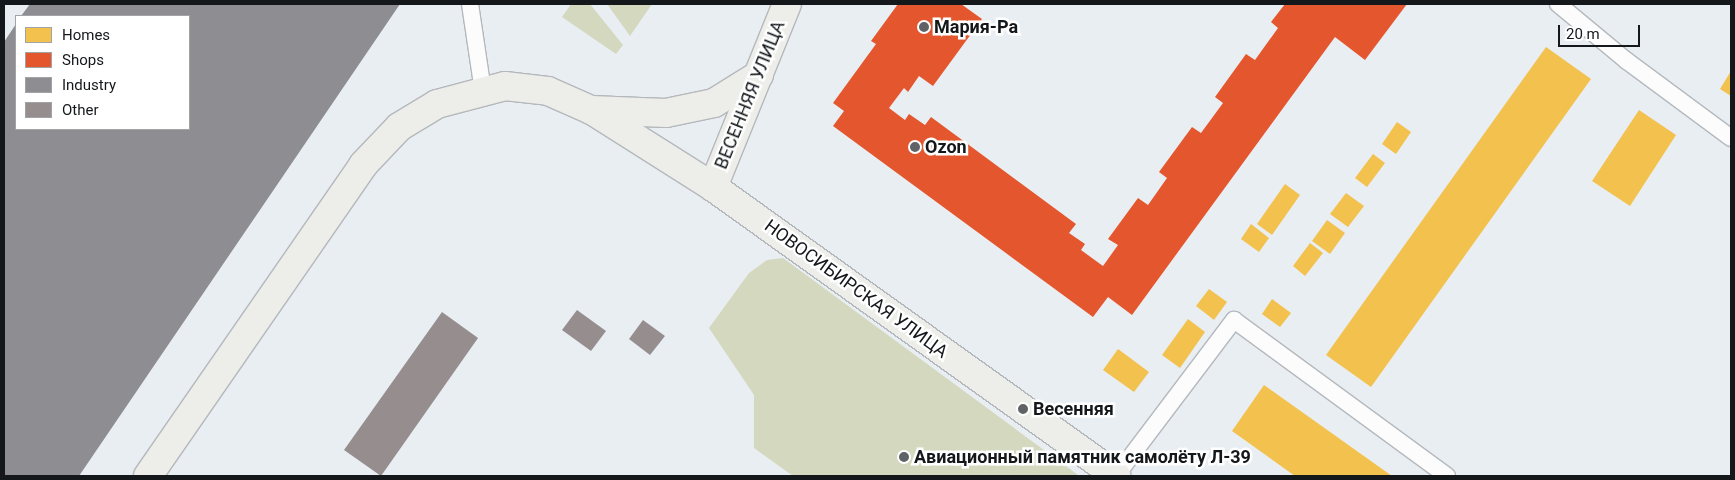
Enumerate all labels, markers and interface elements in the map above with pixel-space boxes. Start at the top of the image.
legend [15,15,190,130]
scale bar [1560,15,1642,47]
place label: Мария-Ра [934,16,1018,38]
street label: ВЕСЕННЯЯ УЛИЦА [710,18,790,172]
marker: Мария-Ра [918,21,930,33]
text: 20 m [1566,25,1600,43]
text: Homes [62,26,110,44]
text: Shops [62,51,104,69]
text: Industry [62,76,116,94]
text: Other [62,101,99,119]
place label: Ozon [925,136,967,158]
marker: Ozon [909,141,921,153]
street label: НОВОСИБИРСКАЯ УЛИЦА [760,215,952,363]
place label: Весенняя [1033,398,1114,420]
marker: Весенняя [1017,403,1029,415]
place label: Авиационный памятник самолёту Л-39 [914,446,1251,468]
marker: Авиационный памятник самолёту Л-39 [898,451,910,463]

